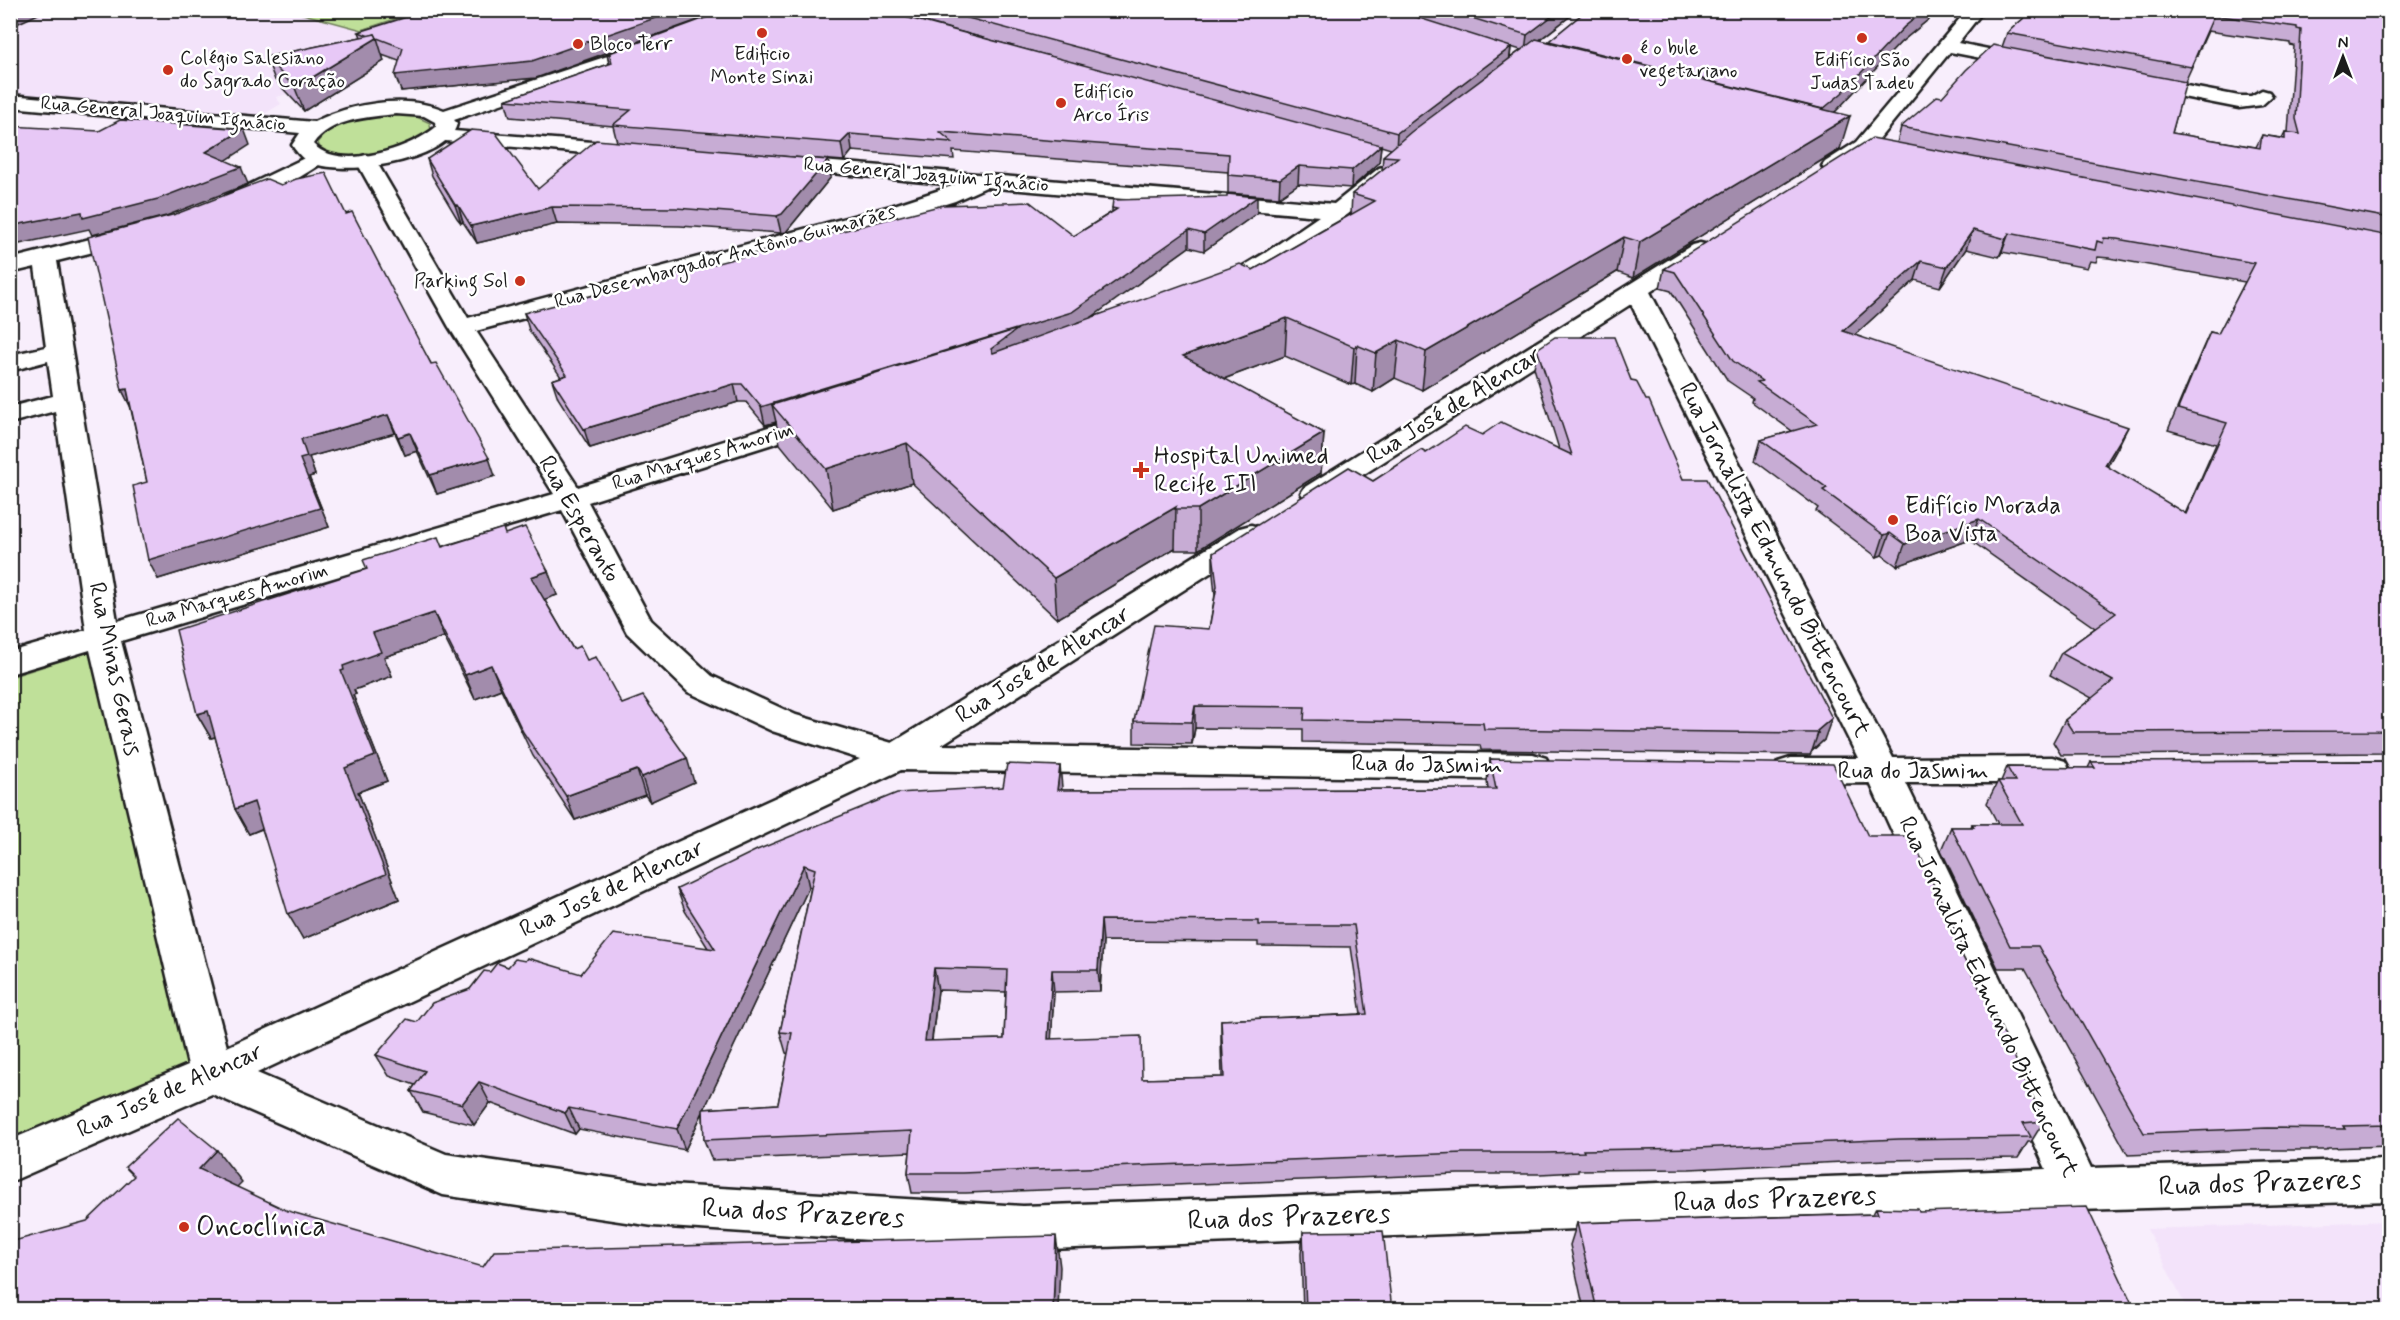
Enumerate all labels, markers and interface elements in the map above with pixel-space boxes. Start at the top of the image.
marker: Edificio Monte Sinai [755,26,769,40]
north arrow [2313,27,2373,87]
place label: Bloco Terr [590,31,673,58]
marker: Edifício São Judas Tadeu [1855,31,1869,45]
text: N [2338,33,2348,54]
place label: é o bule vegetariano [1639,35,1738,87]
marker: Bloco Terr [571,37,585,51]
place label: Edificio Monte Sinai [711,41,813,91]
place label: Colégio Salesiano do Sagrado Coração [180,45,345,96]
place label: Edifício São Judas Tadeu [1810,47,1914,97]
marker: é o bule vegetariano [1620,52,1634,66]
marker: Colégio Salesiano do Sagrado Coração [161,63,175,77]
place label: Edifício Arco Íris [1073,79,1149,129]
street label: Rua General Joaquim Ignácio [39,90,287,140]
marker: Edifício Arco Íris [1054,96,1068,110]
street label: Rua General Joaquim Ignácio [802,151,1050,201]
street label: Rua Desembargador Antônio Guimarães [551,198,899,317]
place label: Parking Sol [414,268,508,297]
marker: Parking Sol [513,274,527,288]
street label: Rua José de Alencar [1361,340,1547,472]
street label: Rua Jornalista Edmundo Bittencourt [1671,377,1877,743]
street label: Rua Marques Amorim [609,417,797,497]
place label: Hospital Unimed Recife III [1154,441,1329,500]
street label: Rua Esperanto [530,450,628,588]
marker: Hospital Unimed Recife III [1132,461,1150,479]
place label: Edifício Morada Boa Vista [1905,491,2061,550]
marker: Edifício Morada Boa Vista [1886,513,1900,527]
street label: Rua Marques Amorim [143,557,331,635]
street label: Rua Minas Gerais [80,579,148,759]
street label: Rua José de Alencar [950,599,1136,731]
street label: Rua do Jasmim [1351,748,1503,782]
street label: Rua do Jasmim [1837,756,1989,787]
street label: Rua Jornalista Edmundo Bittencourt [1891,812,2085,1182]
street label: Rua José de Alencar [515,833,709,945]
street label: Rua José de Alencar [72,1036,268,1146]
street label: Rua dos Prazeres [2158,1162,2362,1206]
street label: Rua dos Prazeres [1673,1178,1877,1222]
street label: Rua dos Prazeres [701,1190,905,1238]
street label: Rua dos Prazeres [1187,1196,1391,1240]
place label: Oncoclínica [196,1209,326,1246]
marker: Oncoclínica [177,1220,191,1234]

